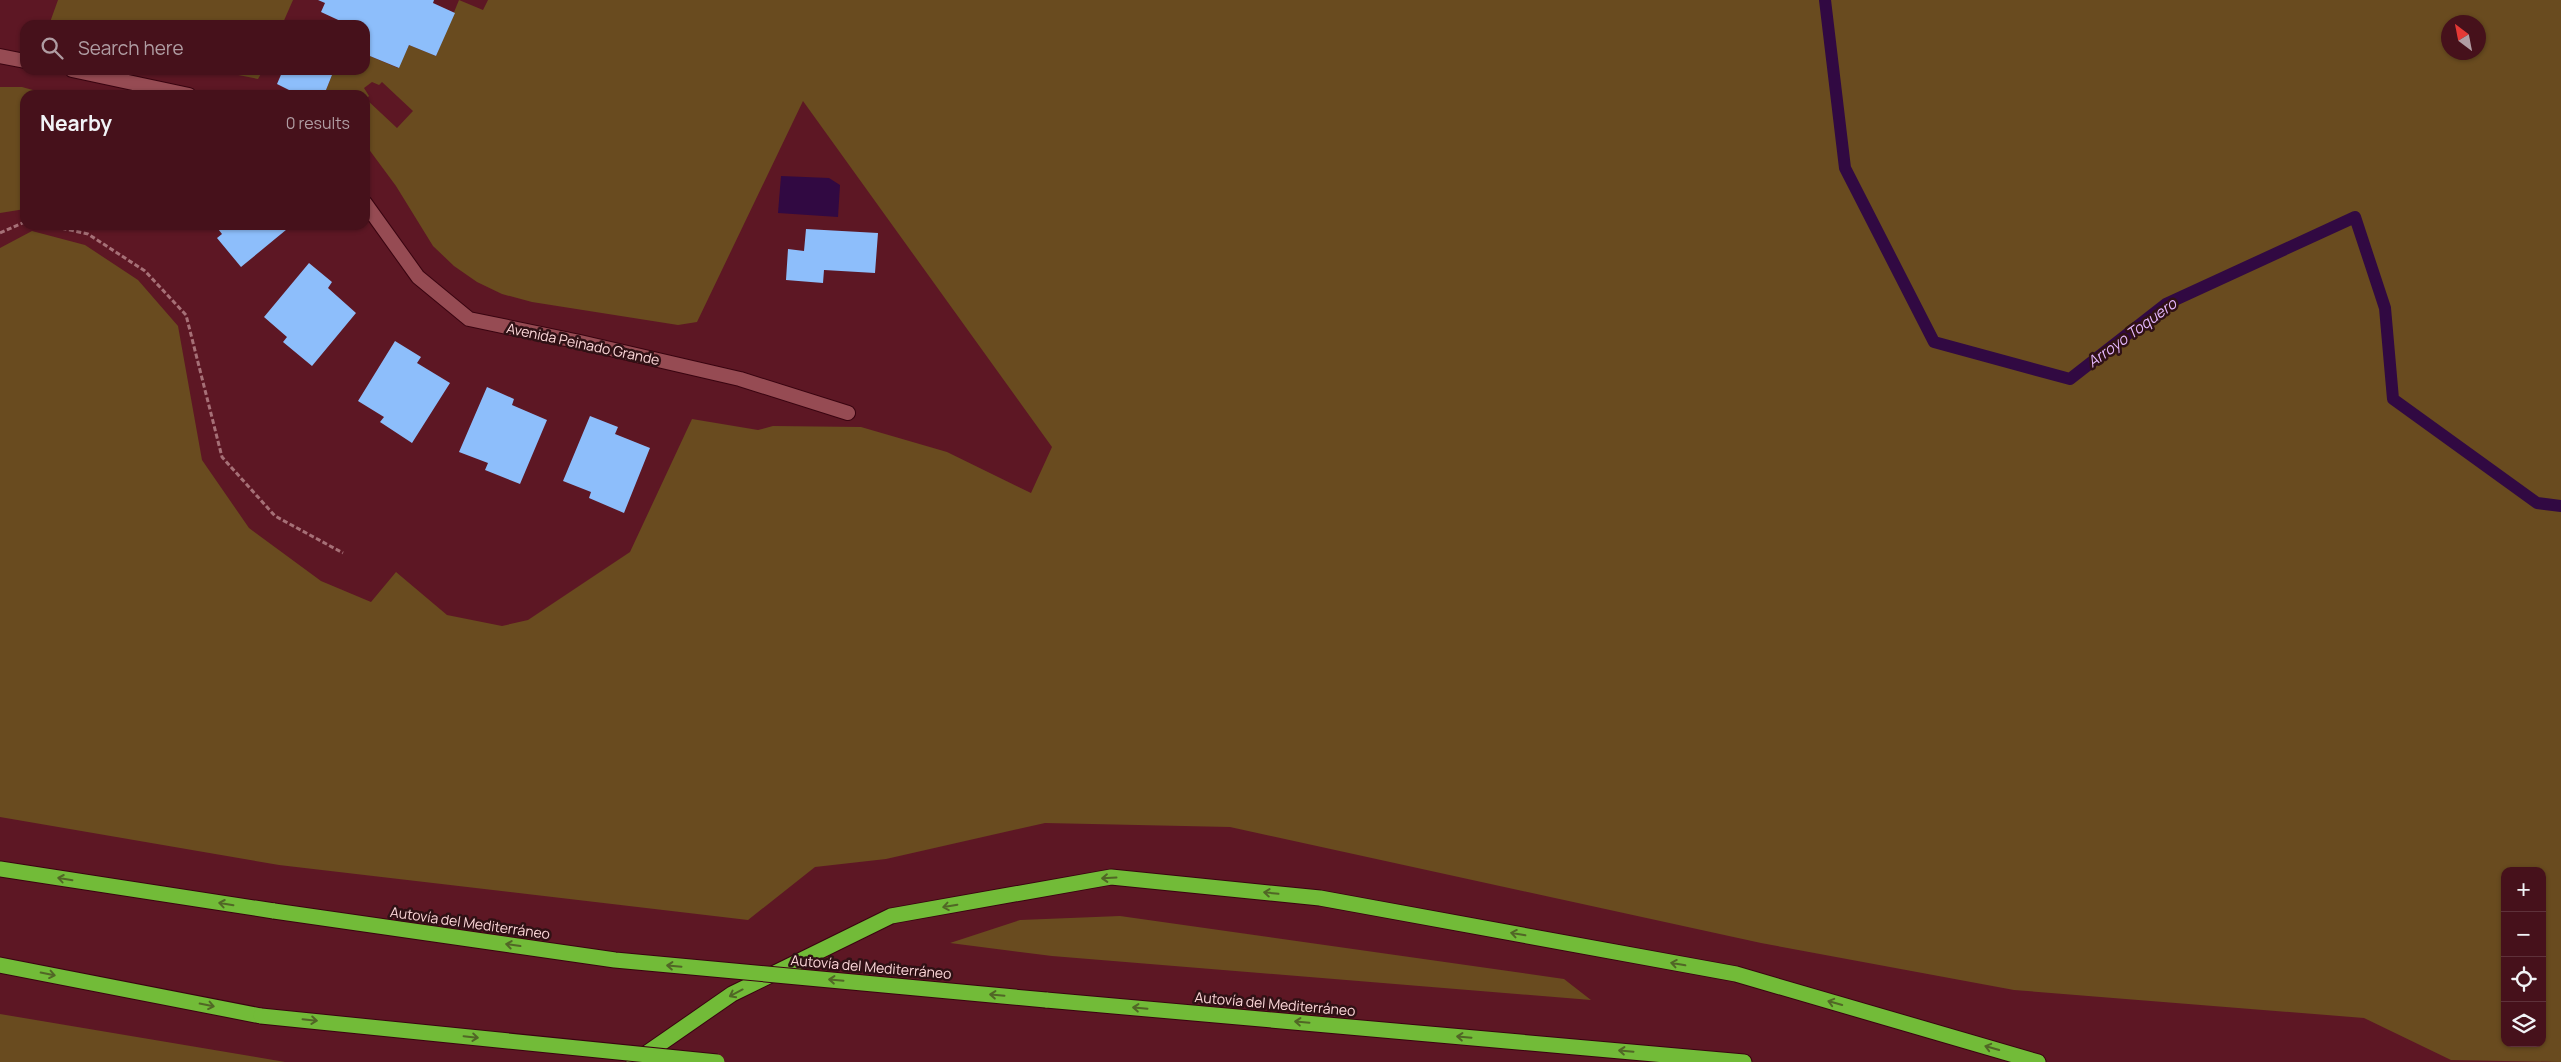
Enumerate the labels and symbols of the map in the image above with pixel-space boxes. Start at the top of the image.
north arrow [2441,15,2486,60]
water label: Arroyo Toquero [2083,292,2181,372]
street label: Avenida Peinado Grande [505,318,661,369]
one-way arrow [1102,873,1118,882]
one-way arrow [58,874,74,884]
one-way arrow [1263,888,1279,898]
one-way arrow [218,898,234,908]
one-way arrow [942,901,958,911]
street label: Autovía del Mediterráneo [389,902,551,943]
one-way arrow [1511,929,1527,939]
one-way arrow [505,940,521,950]
street label: Autovía del Mediterráneo [790,950,952,983]
one-way arrow [1670,958,1686,968]
one-way arrow [666,961,682,970]
one-way arrow [39,970,55,980]
one-way arrow [828,976,844,985]
street label: Autovía del Mediterráneo [1194,987,1356,1020]
one-way arrow [728,988,743,998]
one-way arrow [990,990,1006,1000]
one-way arrow [1828,998,1844,1008]
one-way arrow [199,1001,215,1011]
one-way arrow [1133,1003,1149,1013]
one-way arrow [301,1016,317,1025]
one-way arrow [1295,1018,1311,1027]
one-way arrow [463,1032,479,1042]
one-way arrow [1456,1032,1472,1042]
one-way arrow [1984,1043,2000,1053]
one-way arrow [1618,1047,1634,1056]

